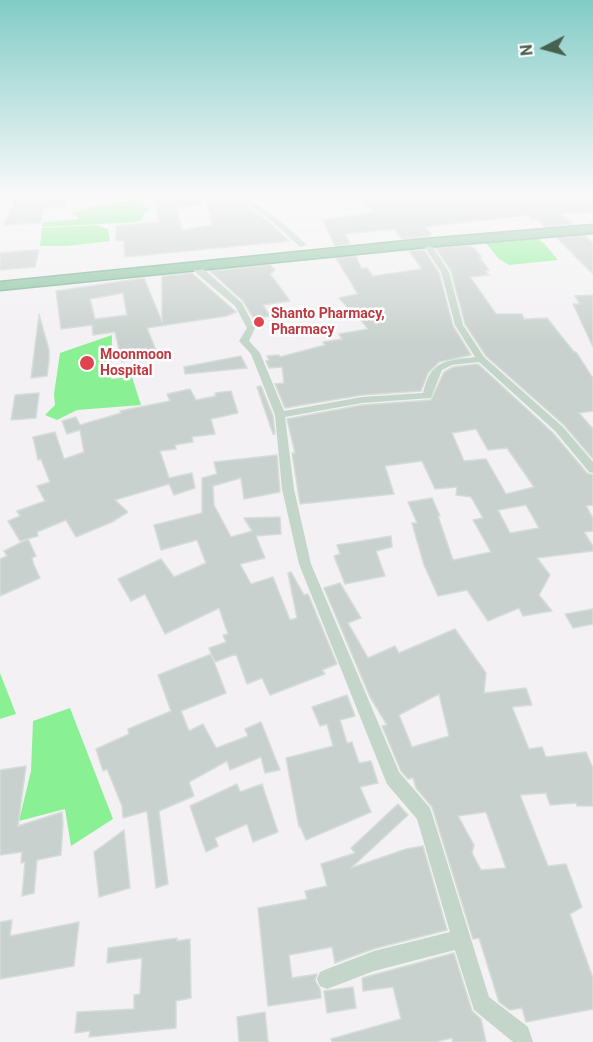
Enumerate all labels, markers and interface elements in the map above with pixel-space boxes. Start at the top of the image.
north arrow [515,18,575,78]
text: N [517,43,537,57]
place label: Shanto Pharmacy, Pharmacy [271,306,385,338]
marker: Shanto Pharmacy, Pharmacy [252,315,266,329]
place label: Moonmoon Hospital [100,347,172,380]
marker: Moonmoon Hospital [78,354,96,372]

